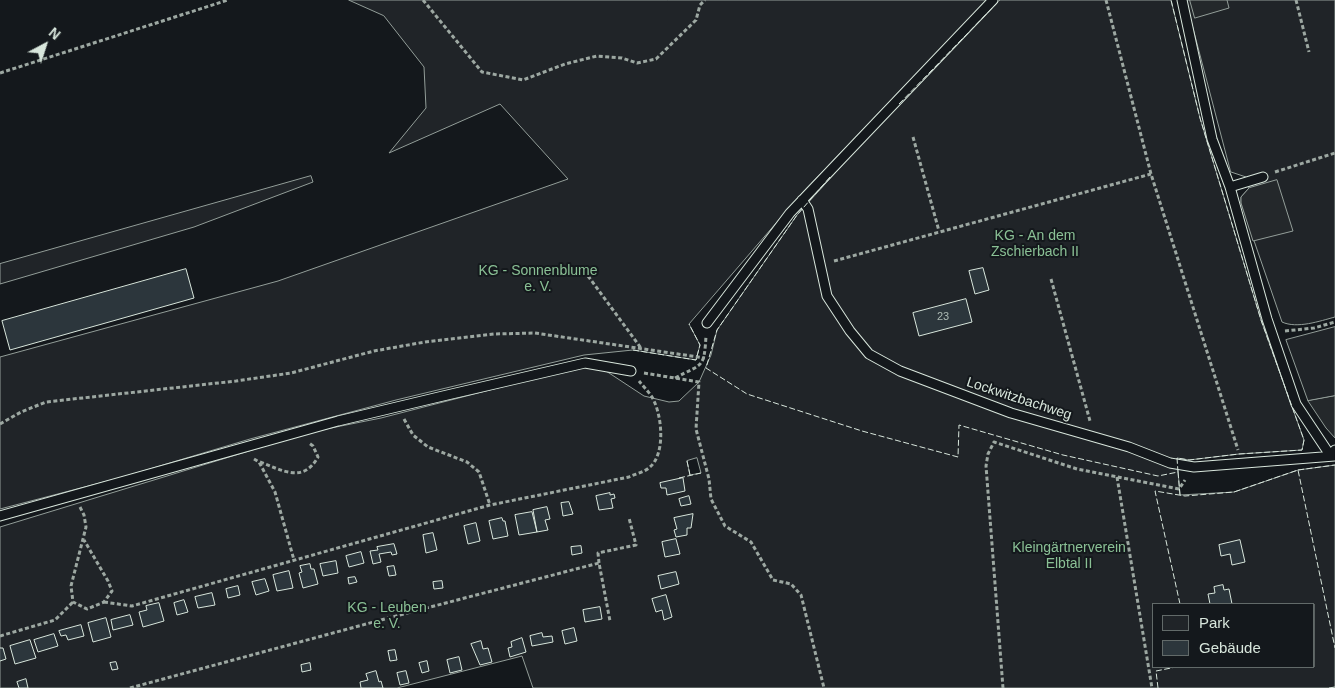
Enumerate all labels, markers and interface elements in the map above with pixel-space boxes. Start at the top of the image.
north arrow [20,20,70,70]
text: N [46,24,64,43]
park label: KG - An dem Zschierbach II [991,228,1079,260]
park label: KG - Sonnenblume e. V. [478,263,598,296]
house number: 23 [937,310,949,324]
street label: Lockwitzbachweg [964,374,1074,424]
park label: Kleingärtnerverein Elbtal II [1012,540,1126,572]
park label: KG - Leuben e. V. [347,600,427,632]
legend [1152,603,1315,668]
text: Park [1199,614,1230,631]
text: Gebäude [1199,639,1261,656]

